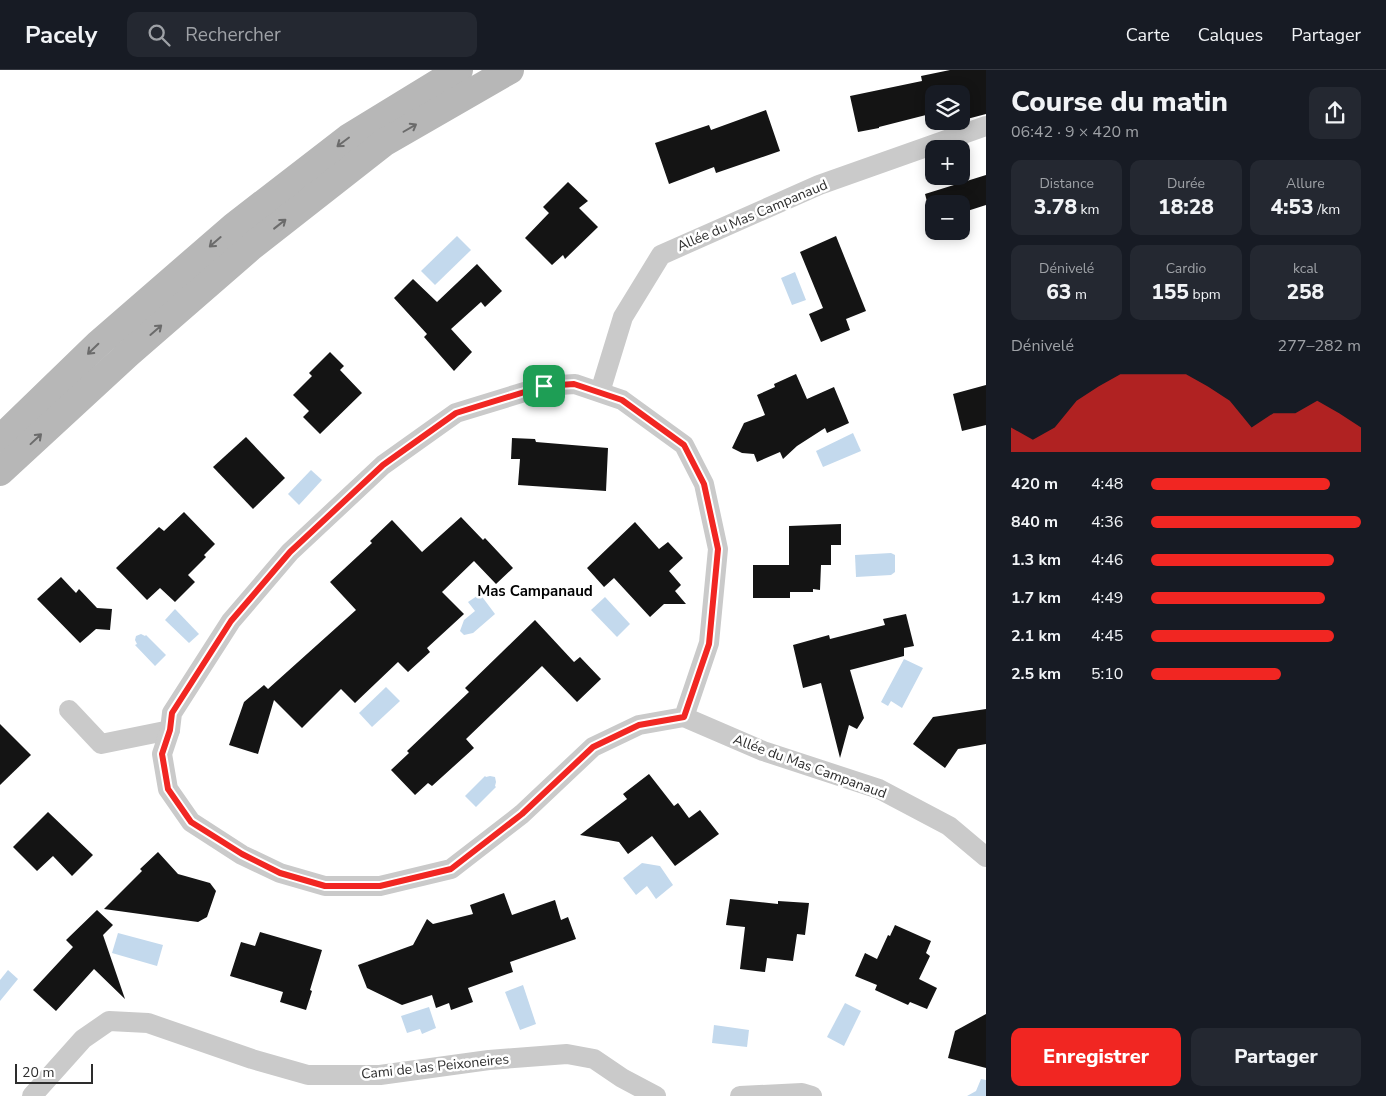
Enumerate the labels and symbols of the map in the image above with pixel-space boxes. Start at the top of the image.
one-way arrow [403,122,417,132]
one-way arrow [336,137,350,147]
street label: Allée du Mas Campanaud [674,175,830,256]
one-way arrow [273,219,286,230]
one-way arrow [209,236,222,248]
one-way arrow [150,324,163,335]
one-way arrow [87,343,100,355]
pin [523,365,565,407]
one-way arrow [29,433,42,445]
district label: Mas Campanaud [477,581,593,601]
street label: Allée du Mas Campanaud [731,730,889,803]
street label: Cami de las Peixoneires [360,1049,510,1084]
scale bar [15,1061,92,1084]

